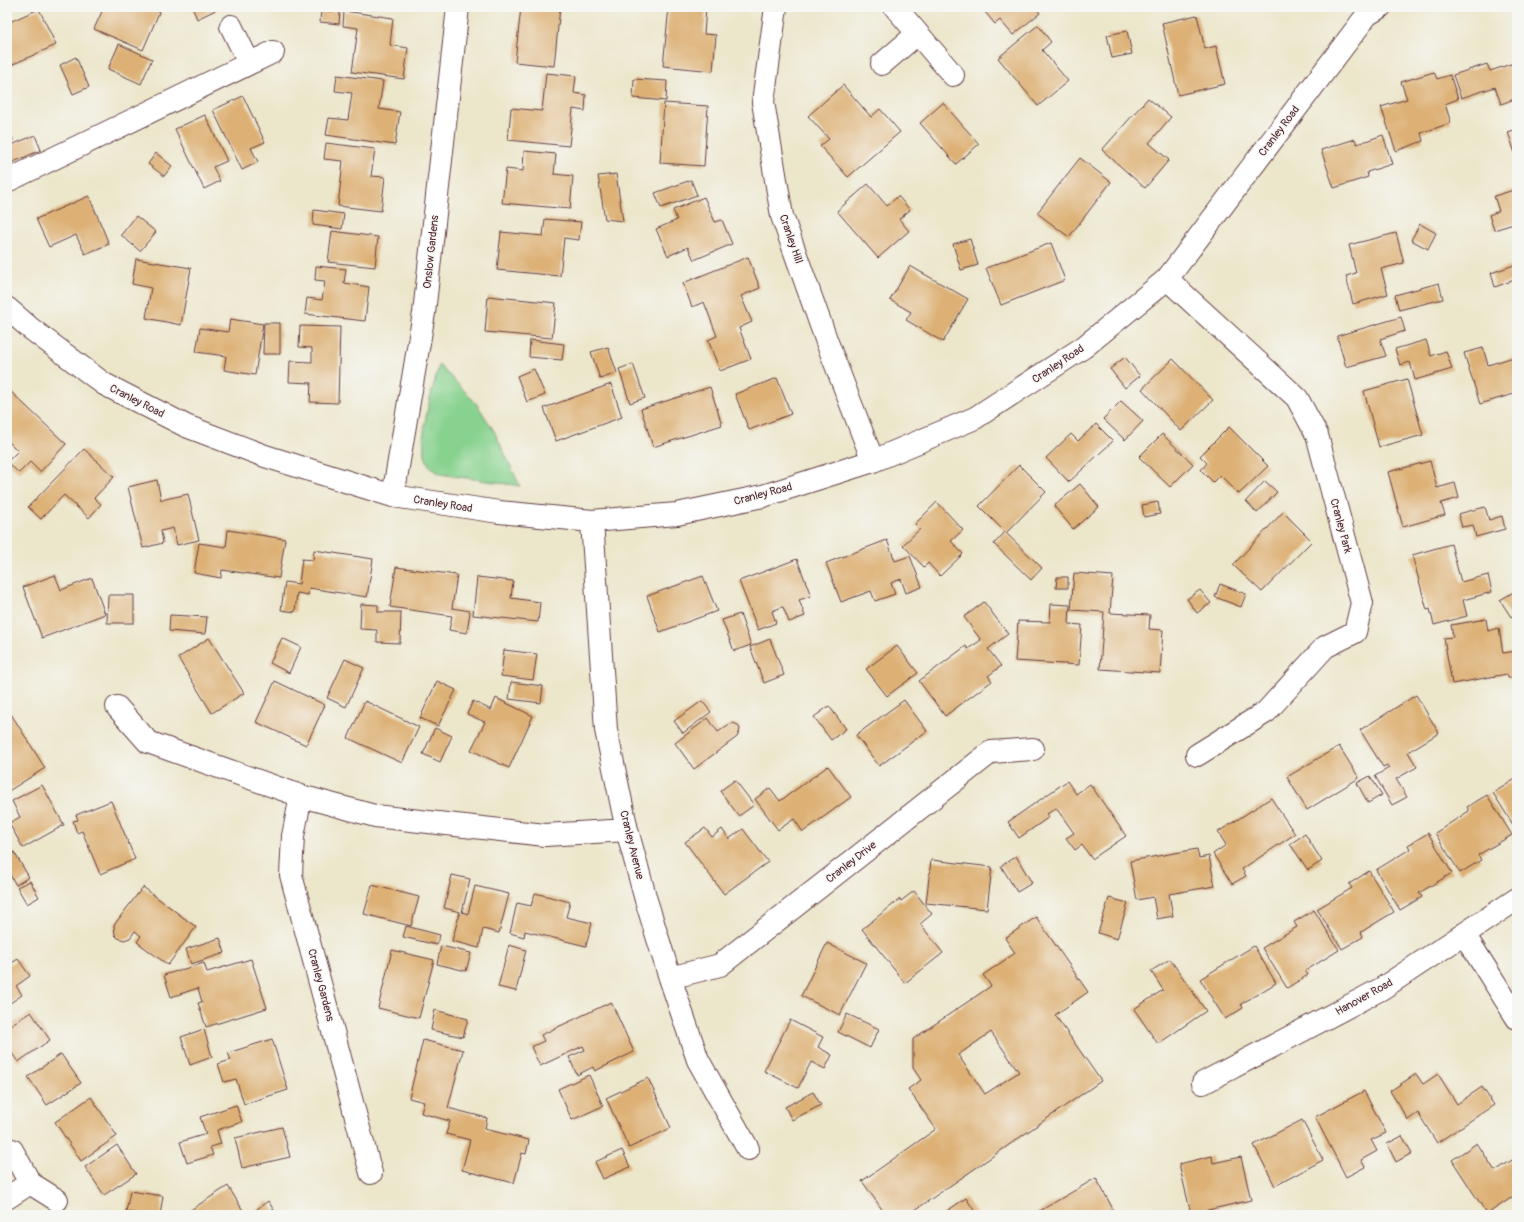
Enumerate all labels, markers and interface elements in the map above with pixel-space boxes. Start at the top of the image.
street label: Cranley Road [1256,103,1302,159]
street label: Cranley Hill [777,213,805,265]
street label: Onslow Gardens [421,215,441,289]
street label: Cranley Road [1030,342,1086,386]
street label: Cranley Road [107,382,167,420]
street label: Cranley Road [733,480,793,508]
street label: Cranley Road [413,493,473,515]
street label: Cranley Park [1327,497,1355,555]
street label: Cranley Avenue [617,809,647,881]
street label: Cranley Drive [823,838,879,886]
street label: Cranley Gardens [305,947,337,1023]
street label: Hanover Road [1333,976,1395,1018]

